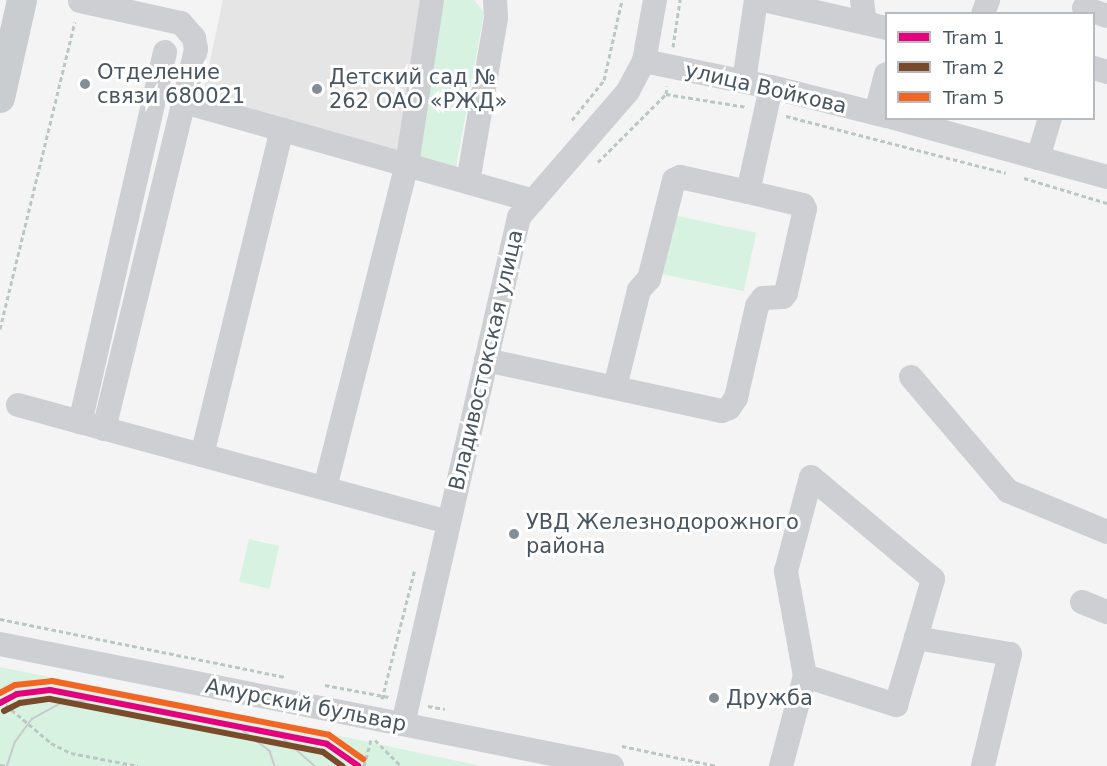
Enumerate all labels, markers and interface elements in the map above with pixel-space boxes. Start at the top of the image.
legend [885,12,1095,120]
text: Tram 1 [943,27,1005,48]
street label: улица Войкова [683,57,849,119]
text: Tram 2 [943,57,1005,78]
place label: Отделение связи 680021 [97,59,245,109]
place label: Детский сад № 262 ОАО «РЖД» [329,64,507,114]
marker: Отделение связи 680021 [78,77,92,91]
marker: Детский сад № 262 ОАО «РЖД» [310,82,324,96]
text: Tram 5 [943,87,1005,108]
street label: Владивостокская улица [444,227,528,493]
place label: УВД Железнодорожного района [526,509,799,559]
marker: УВД Железнодорожного района [507,527,521,541]
street label: Амурский бульвар [204,673,408,737]
place label: Дружба [726,685,813,711]
marker: Дружба [707,691,721,705]

